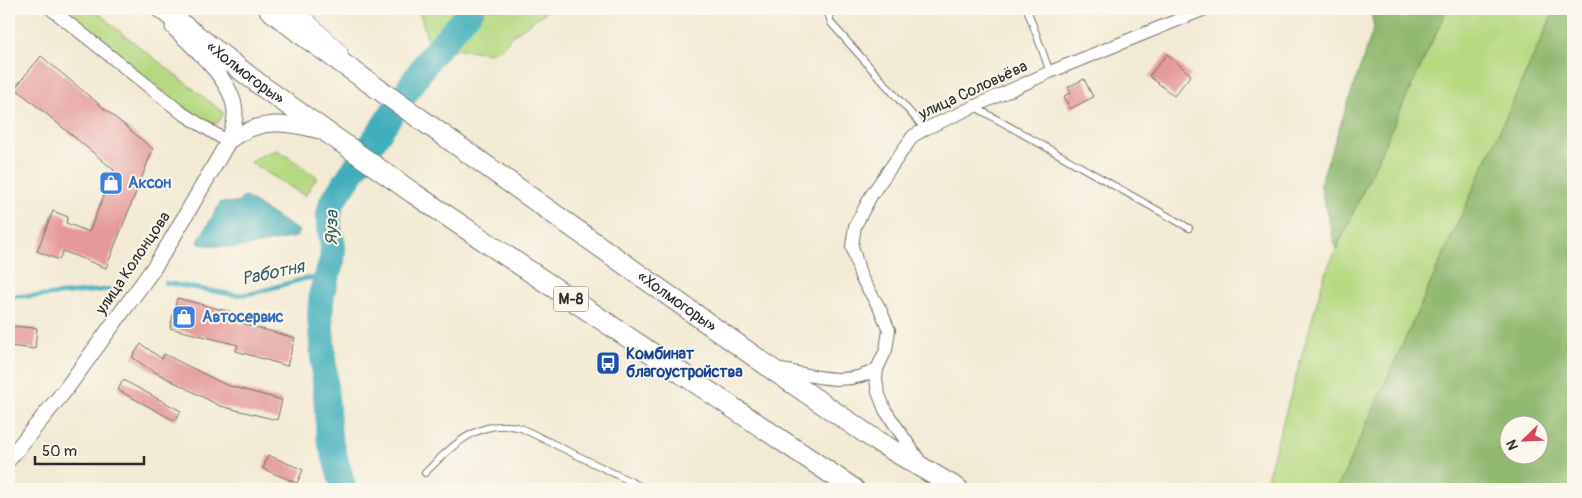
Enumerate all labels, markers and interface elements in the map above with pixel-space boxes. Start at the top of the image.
street label: «Холмогоры» [202,37,288,109]
street label: улица Соловьёва [914,56,1031,124]
shop icon: Аксон [98,170,124,196]
place label: Аксон [128,173,171,193]
street label: улица Колонцова [91,208,175,319]
water label: Яуза [320,209,344,246]
water label: Работня [240,255,308,291]
street label: «Холмогоры» [633,266,721,336]
road number: М-8 [554,286,588,312]
shop icon: Автосервис [171,304,197,330]
place label: Автосервис [202,307,284,327]
place label: Комбинат благоустройства [626,344,743,382]
bus stop icon: Комбинат благоустройства [595,350,621,376]
north arrow [1500,416,1550,466]
scale bar [35,433,144,465]
text: N [1503,437,1522,453]
text: 50 m [42,442,77,461]

